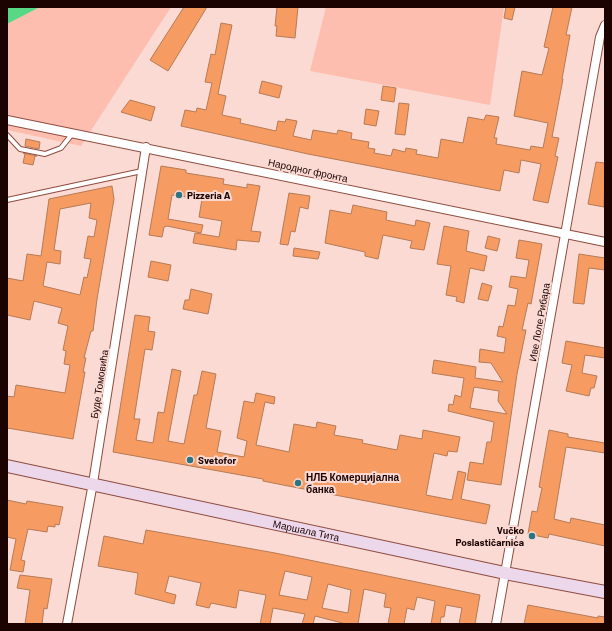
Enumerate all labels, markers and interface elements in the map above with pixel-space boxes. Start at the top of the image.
street label: Народног фронта [267,156,349,184]
place label: Pizzeria A [187,189,231,201]
marker: Pizzeria A [174,190,184,200]
street label: Иве Лоле Рибара [526,281,552,362]
street label: Буде Томовића [88,348,110,419]
place label: Svetofor [198,454,236,466]
marker: Svetofor [185,455,195,465]
place label: НЛБ Комерцијална банка [306,471,400,495]
marker: НЛБ Комерцијална банка [293,478,303,488]
street label: Маршала Тита [272,517,341,543]
place label: Vučko Poslastičarnica [456,524,524,548]
marker: Vučko Poslastičarnica [527,531,537,541]

